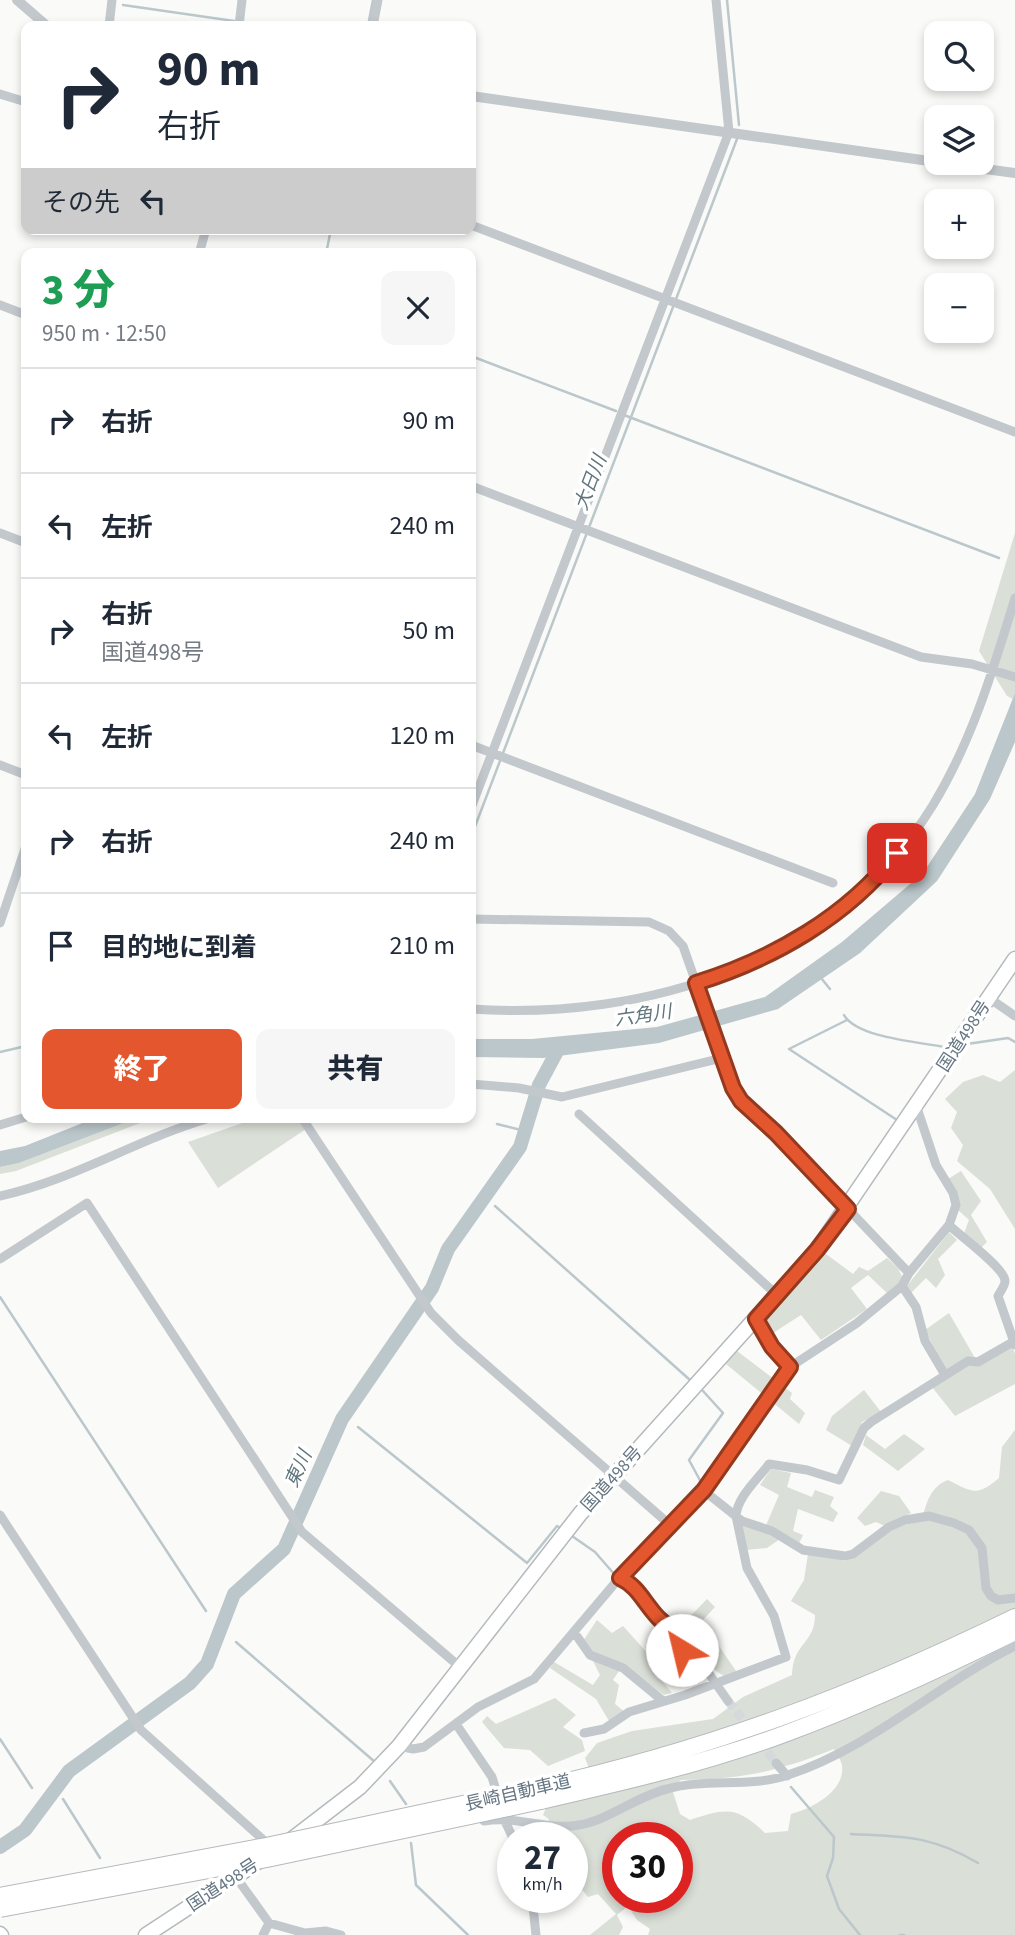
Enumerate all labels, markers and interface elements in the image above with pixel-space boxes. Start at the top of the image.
map controls [924,21,994,343]
button: search [924,21,994,91]
text: 90 m [157,35,261,105]
icon: right [42,49,133,140]
text: 右折 [157,104,221,150]
button: layers [924,105,994,175]
icon: left [134,182,172,220]
text: その先 [42,184,120,221]
button: + [924,189,994,259]
text: 3 分 [42,261,115,321]
button: close [381,271,455,345]
button: − [924,273,994,343]
text: 950 m · 12:50 [42,317,166,350]
icon: right [42,402,80,440]
text: 90 m [402,402,455,439]
text: 右折 [101,404,153,441]
water label: 大日川 [568,450,615,514]
icon: left [42,507,80,545]
text: 240 m [389,507,455,544]
text: 左折 [101,509,153,546]
text: 右折 [101,596,153,633]
icon: right [42,612,80,650]
text: 50 m [402,612,455,649]
text: 国道498号 [101,636,204,669]
icon: left [42,717,80,755]
text: 120 m [389,717,455,754]
text: 左折 [101,719,153,756]
icon: right [42,822,80,860]
text: 240 m [389,822,455,859]
pin [867,823,927,883]
text: 右折 [101,824,153,861]
icon: arrive [878,834,916,872]
icon: arrive [42,927,80,965]
text: 210 m [389,927,455,964]
text: 目的地に到着 [101,929,257,966]
street label: 国道498号 [932,995,996,1077]
water label: 六角川 [613,998,675,1033]
button: 終了 [42,1029,242,1109]
button: 共有 [256,1029,455,1109]
street label: 国道498号 [576,1441,648,1517]
water label: 東川 [279,1444,320,1492]
position arrow [645,1613,719,1687]
street label: 長崎自動車道 [463,1769,573,1817]
speed limit sign: 30 [602,1822,693,1913]
text: 27 [524,1833,561,1883]
street label: 国道498号 [182,1853,264,1917]
text: km/h [523,1872,562,1897]

